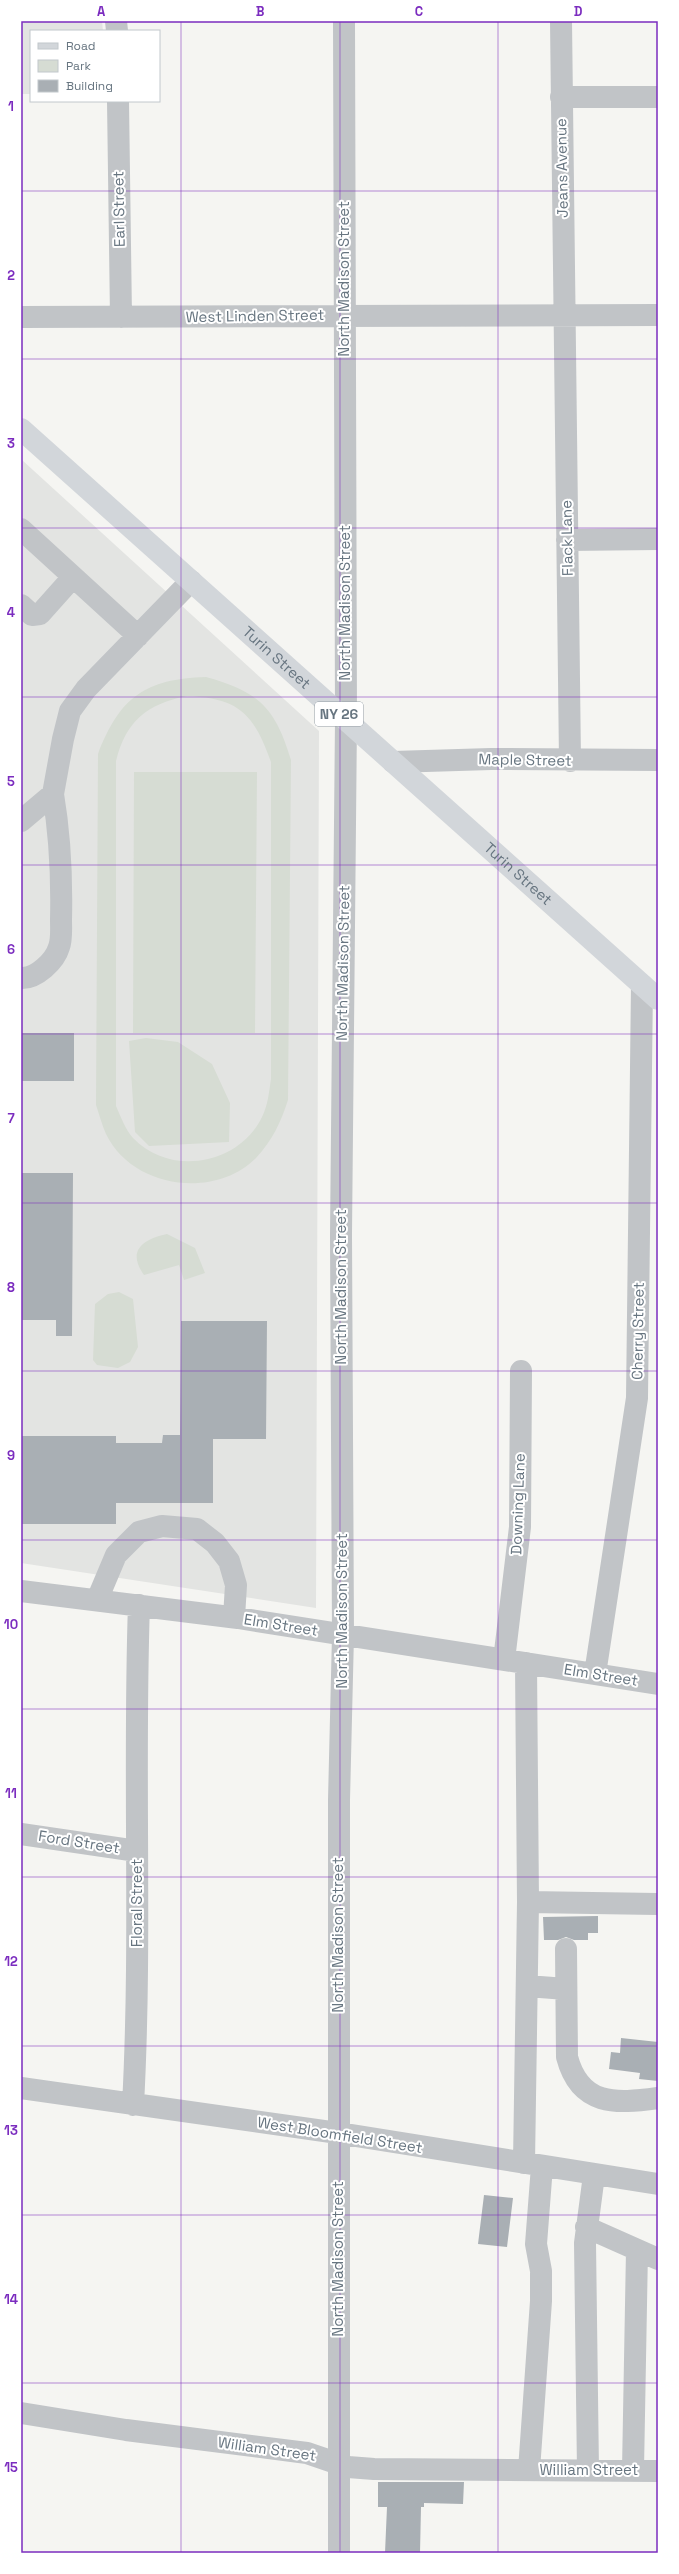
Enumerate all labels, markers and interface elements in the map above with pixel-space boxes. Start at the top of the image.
text: A [97,3,106,20]
text: B [256,3,265,20]
text: C [415,3,423,20]
text: D [574,3,583,20]
legend [30,30,160,102]
text: Road [66,38,95,54]
text: Park [66,58,91,74]
text: Building [66,78,113,94]
text: 1 [8,98,14,115]
street label: Jeans Avenue [551,118,572,218]
street label: Earl Street [108,171,129,247]
street label: North Madison Street [334,201,353,357]
text: 2 [7,267,15,284]
street label: West Linden Street [185,305,325,326]
text: 3 [7,435,15,452]
street label: Flack Lane [556,500,577,576]
street label: North Madison Street [335,525,354,681]
text: 4 [7,604,15,621]
street label: Turin Street [239,622,315,693]
road number: NY 26 [315,702,363,726]
street label: Maple Street [478,749,572,770]
text: 5 [7,773,15,790]
street label: Turin Street [480,838,557,909]
street label: North Madison Street [332,885,353,1041]
text: 6 [7,941,15,958]
text: 7 [7,1110,15,1127]
street label: North Madison Street [331,1209,350,1365]
text: 8 [7,1279,15,1296]
street label: Cherry Street [627,1282,648,1380]
text: 9 [7,1447,15,1464]
street label: Downing Lane [506,1453,529,1555]
street label: North Madison Street [332,1533,351,1689]
street label: Elm Street [243,1609,320,1640]
text: 10 [4,1616,18,1633]
street label: Elm Street [563,1659,640,1690]
text: 11 [5,1785,17,1802]
street label: Ford Street [37,1826,121,1857]
street label: North Madison Street [328,1857,347,2013]
street label: Floral Street [127,1859,146,1947]
text: 12 [4,1953,18,1970]
street label: West Bloomfield Street [256,2112,424,2157]
text: 13 [4,2122,18,2139]
street label: North Madison Street [328,2181,347,2337]
text: 14 [4,2291,18,2308]
street label: William Street [217,2432,318,2465]
text: 15 [4,2459,18,2476]
street label: William Street [539,2460,639,2479]

